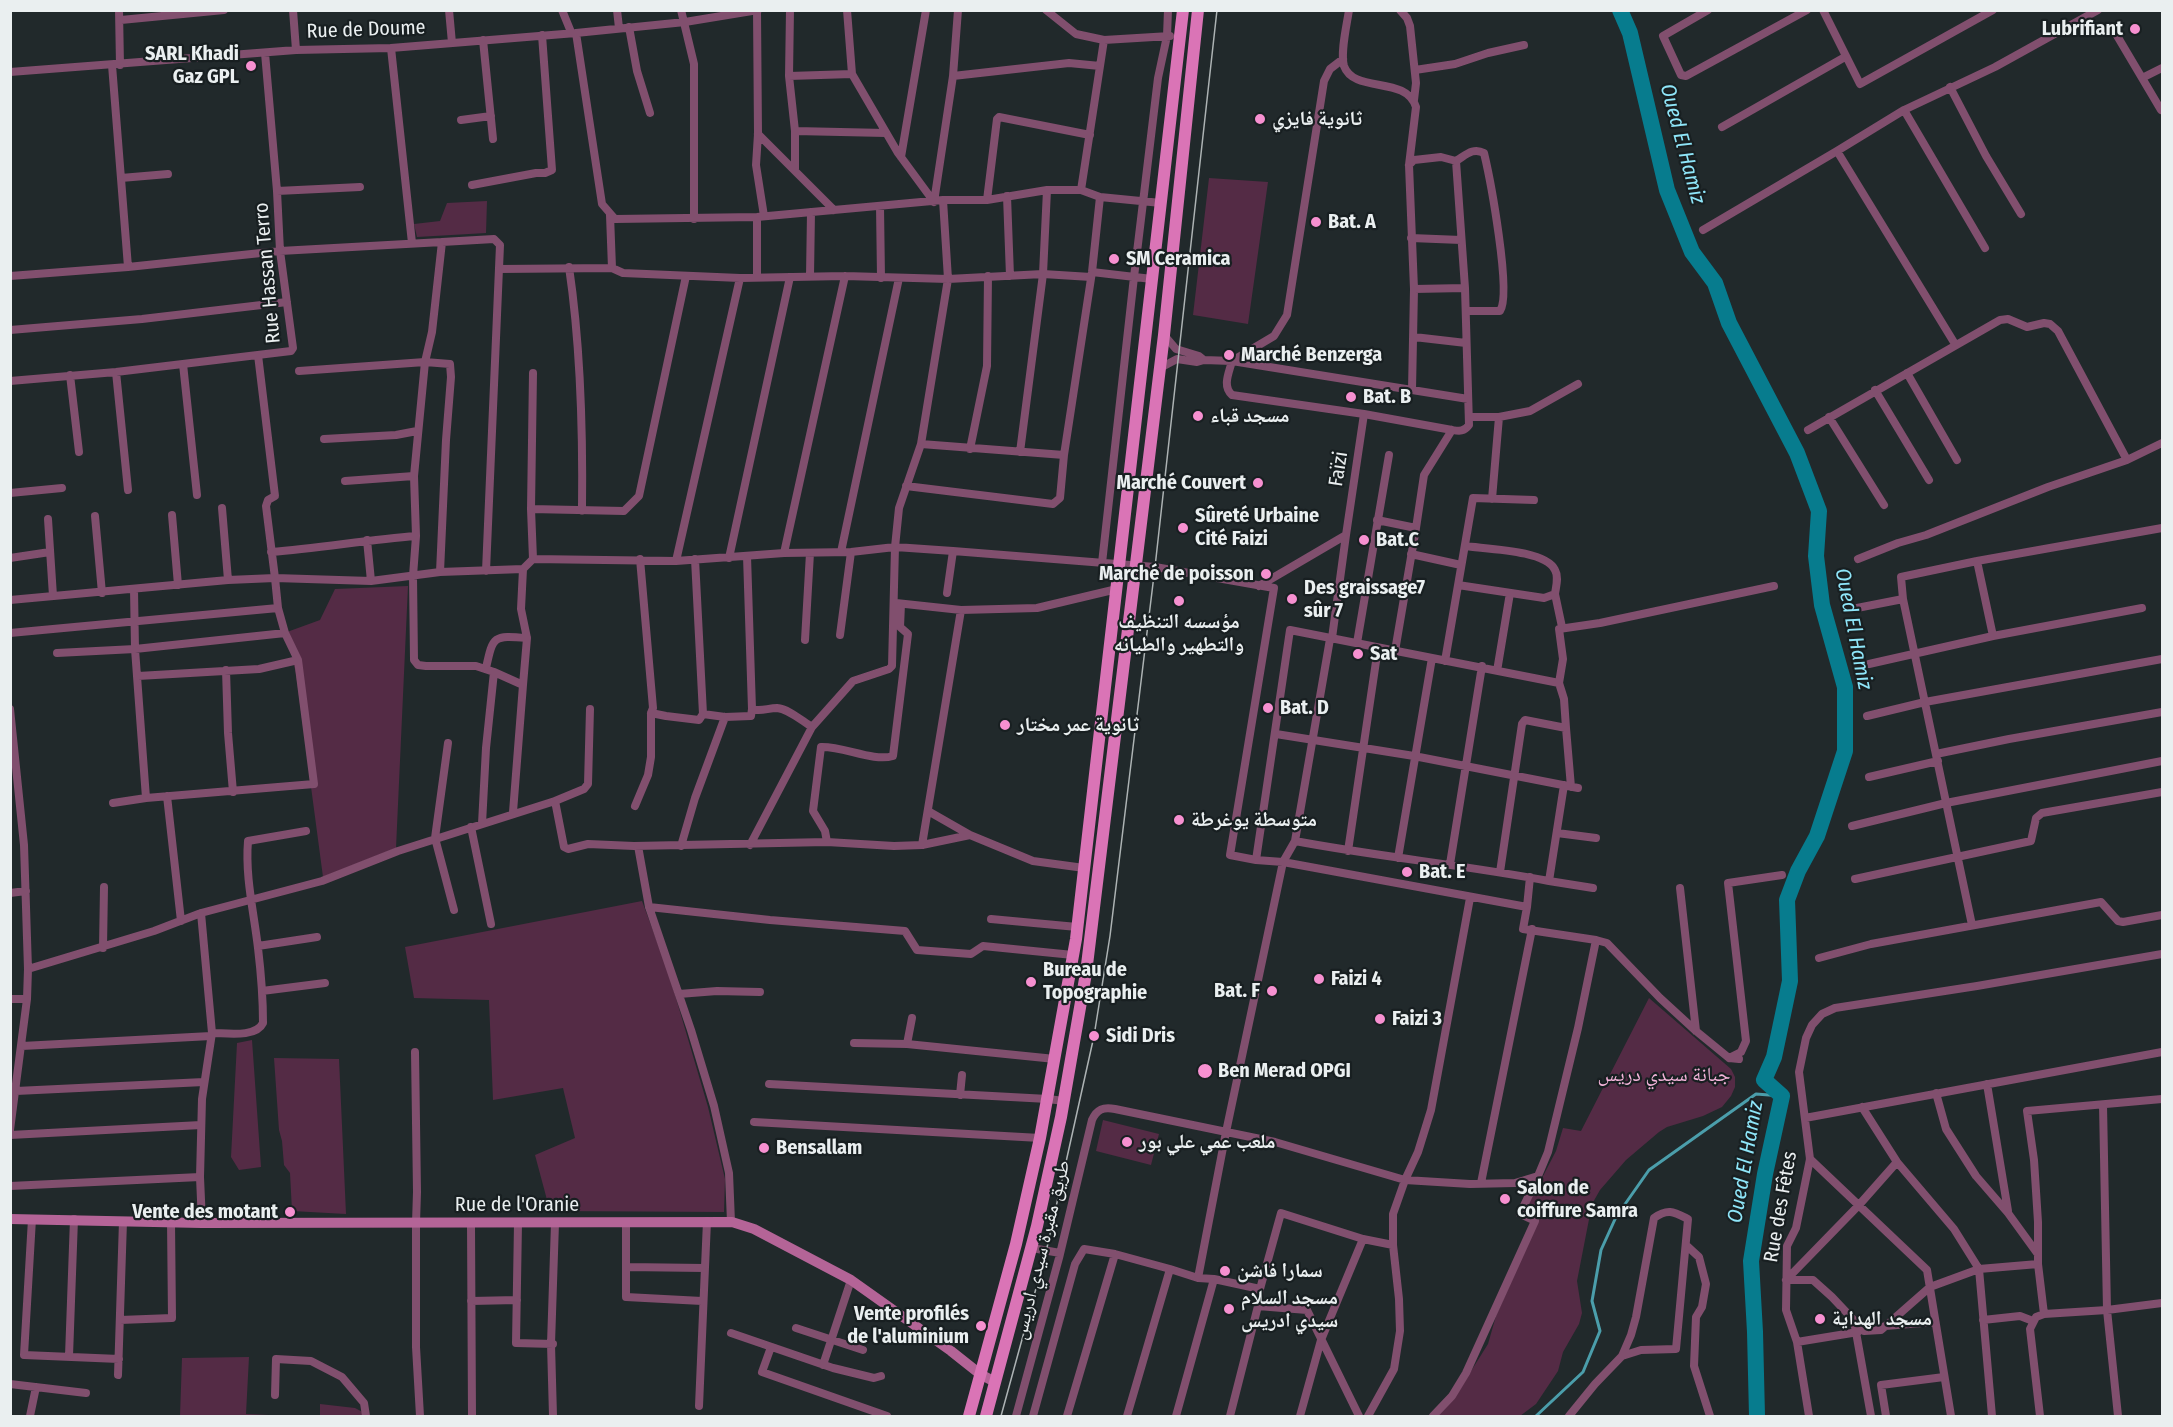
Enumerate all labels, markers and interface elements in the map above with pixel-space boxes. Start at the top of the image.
street label: Rue de Doume [306,16,426,44]
place label: Lubrifiant [2042,17,2123,41]
marker: Lubrifiant [2128,22,2142,36]
place label: SARL Khadi Gaz GPL [145,42,239,89]
marker: SARL Khadi Gaz GPL [244,59,258,73]
water label: Oued El Hamiz [1654,81,1710,207]
place label: ثانوية فايزي [1272,107,1362,131]
marker: ثانوية فايزي [1253,112,1267,126]
street label: Rue Hassan Terro [250,201,286,345]
place label: Bat. A [1328,210,1376,234]
marker: Bat. A [1309,215,1323,229]
place label: SM Ceramica [1126,247,1231,271]
marker: SM Ceramica [1107,252,1121,266]
place label: Marché Benzerga [1241,343,1382,367]
marker: Marché Benzerga [1222,348,1236,362]
place label: Bat. B [1363,385,1411,409]
marker: Bat. B [1344,390,1358,404]
place label: مسجد قباء [1210,404,1290,428]
marker: مسجد قباء [1191,409,1205,423]
street label: Faïzi [1324,450,1354,488]
place label: Marché Couvert [1117,471,1246,495]
marker: Marché Couvert [1251,476,1265,490]
place label: Sûreté Urbaine Cité Faizi [1195,504,1319,551]
marker: Sûreté Urbaine Cité Faizi [1176,521,1190,535]
place label: Bat.C [1376,528,1419,552]
marker: Bat.C [1357,533,1371,547]
place label: Marché de poisson [1099,562,1254,586]
water label: Oued El Hamiz [1829,566,1877,692]
marker: Marché de poisson [1259,567,1273,581]
place label: Des graissage7 sûr 7 [1304,576,1425,623]
marker: Des graissage7 sûr 7 [1285,592,1299,606]
marker: مؤسسه التنظيف والتطهير والطيانه [1172,594,1186,608]
place label: مؤسسه التنظيف والتطهير والطيانه [1114,610,1244,657]
place label: Sat [1370,642,1397,666]
marker: Sat [1351,647,1365,661]
place label: Bat. D [1280,696,1329,720]
marker: Bat. D [1261,701,1275,715]
place label: ثانوية عمر مختار [1017,713,1139,737]
marker: ثانوية عمر مختار [998,718,1012,732]
place label: متوسطة يوغرطة [1191,808,1317,832]
marker: متوسطة يوغرطة [1172,813,1186,827]
place label: Bat. E [1419,860,1466,884]
marker: Bat. E [1400,865,1414,879]
place label: Bureau de Topographie [1043,958,1147,1005]
place label: Faizi 4 [1331,967,1382,991]
marker: Faizi 4 [1312,972,1326,986]
marker: Bureau de Topographie [1024,975,1038,989]
place label: Bat. F [1214,979,1260,1003]
marker: Bat. F [1265,984,1279,998]
place label: Faizi 3 [1392,1007,1442,1031]
marker: Faizi 3 [1373,1012,1387,1026]
place label: Sidi Dris [1106,1024,1175,1048]
marker: Sidi Dris [1087,1029,1101,1043]
place label: Ben Merad OPGI [1218,1059,1351,1083]
marker: Ben Merad OPGI [1196,1062,1214,1080]
park label: جبانة سيدي دريس [1598,1063,1730,1087]
water label: Oued El Hamiz [1723,1099,1769,1225]
place label: ملعب عمي علي بور [1139,1130,1275,1154]
marker: ملعب عمي علي بور [1120,1135,1134,1149]
place label: Bensallam [776,1136,862,1160]
marker: Bensallam [757,1141,771,1155]
street label: Rue des Fêtes [1759,1150,1803,1264]
street label: طريق مقبرة سيدي ادريس [1008,1158,1076,1342]
place label: Salon de coiffure Samra [1517,1176,1638,1223]
marker: Salon de coiffure Samra [1498,1192,1512,1206]
street label: Rue de l'Oranie [455,1193,579,1217]
place label: Vente des motant [132,1200,278,1224]
marker: Vente des motant [283,1205,297,1219]
place label: سمارا فاشن [1237,1259,1323,1283]
marker: سمارا فاشن [1218,1264,1232,1278]
place label: مسجد السلام سيدي ادريس [1241,1286,1338,1333]
place label: Vente profilés de l'aluminium [847,1302,969,1349]
marker: مسجد السلام سيدي ادريس [1222,1302,1236,1316]
place label: مسجد الهداية [1832,1307,1932,1331]
marker: مسجد الهداية [1813,1312,1827,1326]
marker: Vente profilés de l'aluminium [974,1319,988,1333]

